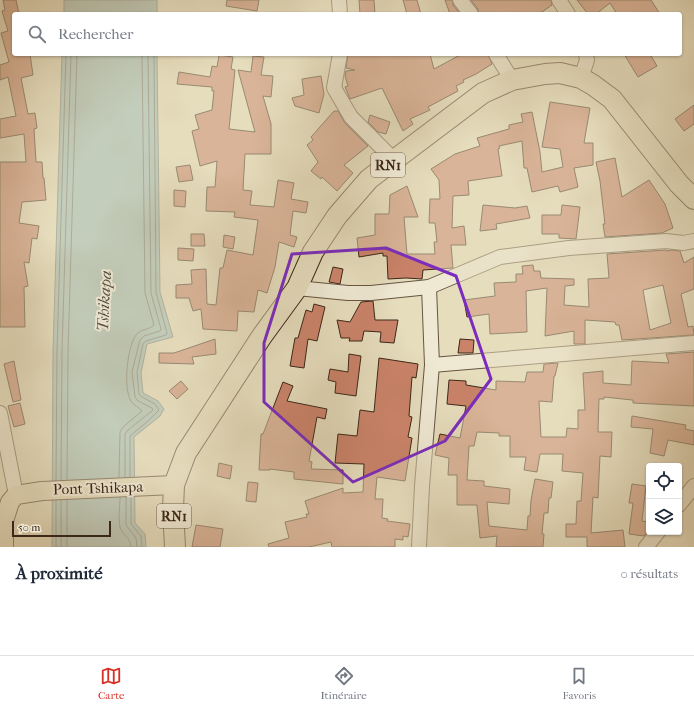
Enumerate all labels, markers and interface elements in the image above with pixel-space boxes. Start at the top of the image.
search box [12,12,682,56]
icon: search [26,23,48,45]
text: Rechercher [58,25,133,43]
road number: RN1 [371,153,405,177]
water label: Tshikapa [93,270,115,332]
map controls [646,463,682,535]
button: locate [646,463,682,499]
street label: Pont Tshikapa [53,477,145,499]
button: layers [646,499,682,535]
road number: RN1 [157,504,191,528]
scale bar [12,519,111,538]
text: 50 m [18,521,40,534]
text: À proximité [16,563,103,583]
text: 0 résultats [620,566,678,581]
tab: Carte [98,665,125,702]
tab: Itinéraire [320,665,367,702]
tab: Favoris [563,665,596,702]

